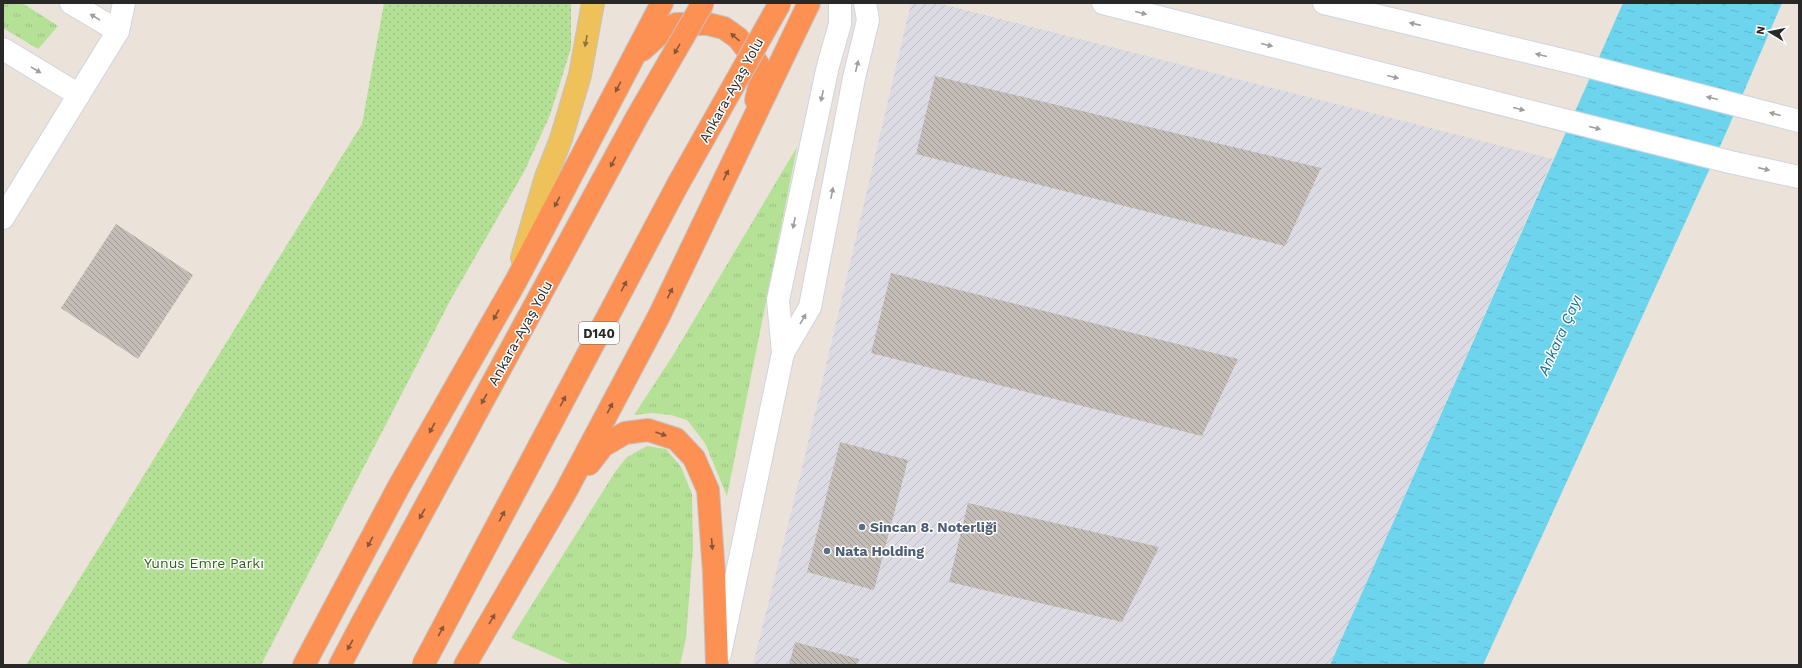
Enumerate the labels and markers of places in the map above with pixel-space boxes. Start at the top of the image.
place label: Sincan 8. Noterliği [870,519,997,535]
marker: Sincan 8. Noterliği [857,522,867,532]
place label: Nata Holding [835,543,924,559]
marker: Nata Holding [822,546,832,556]

